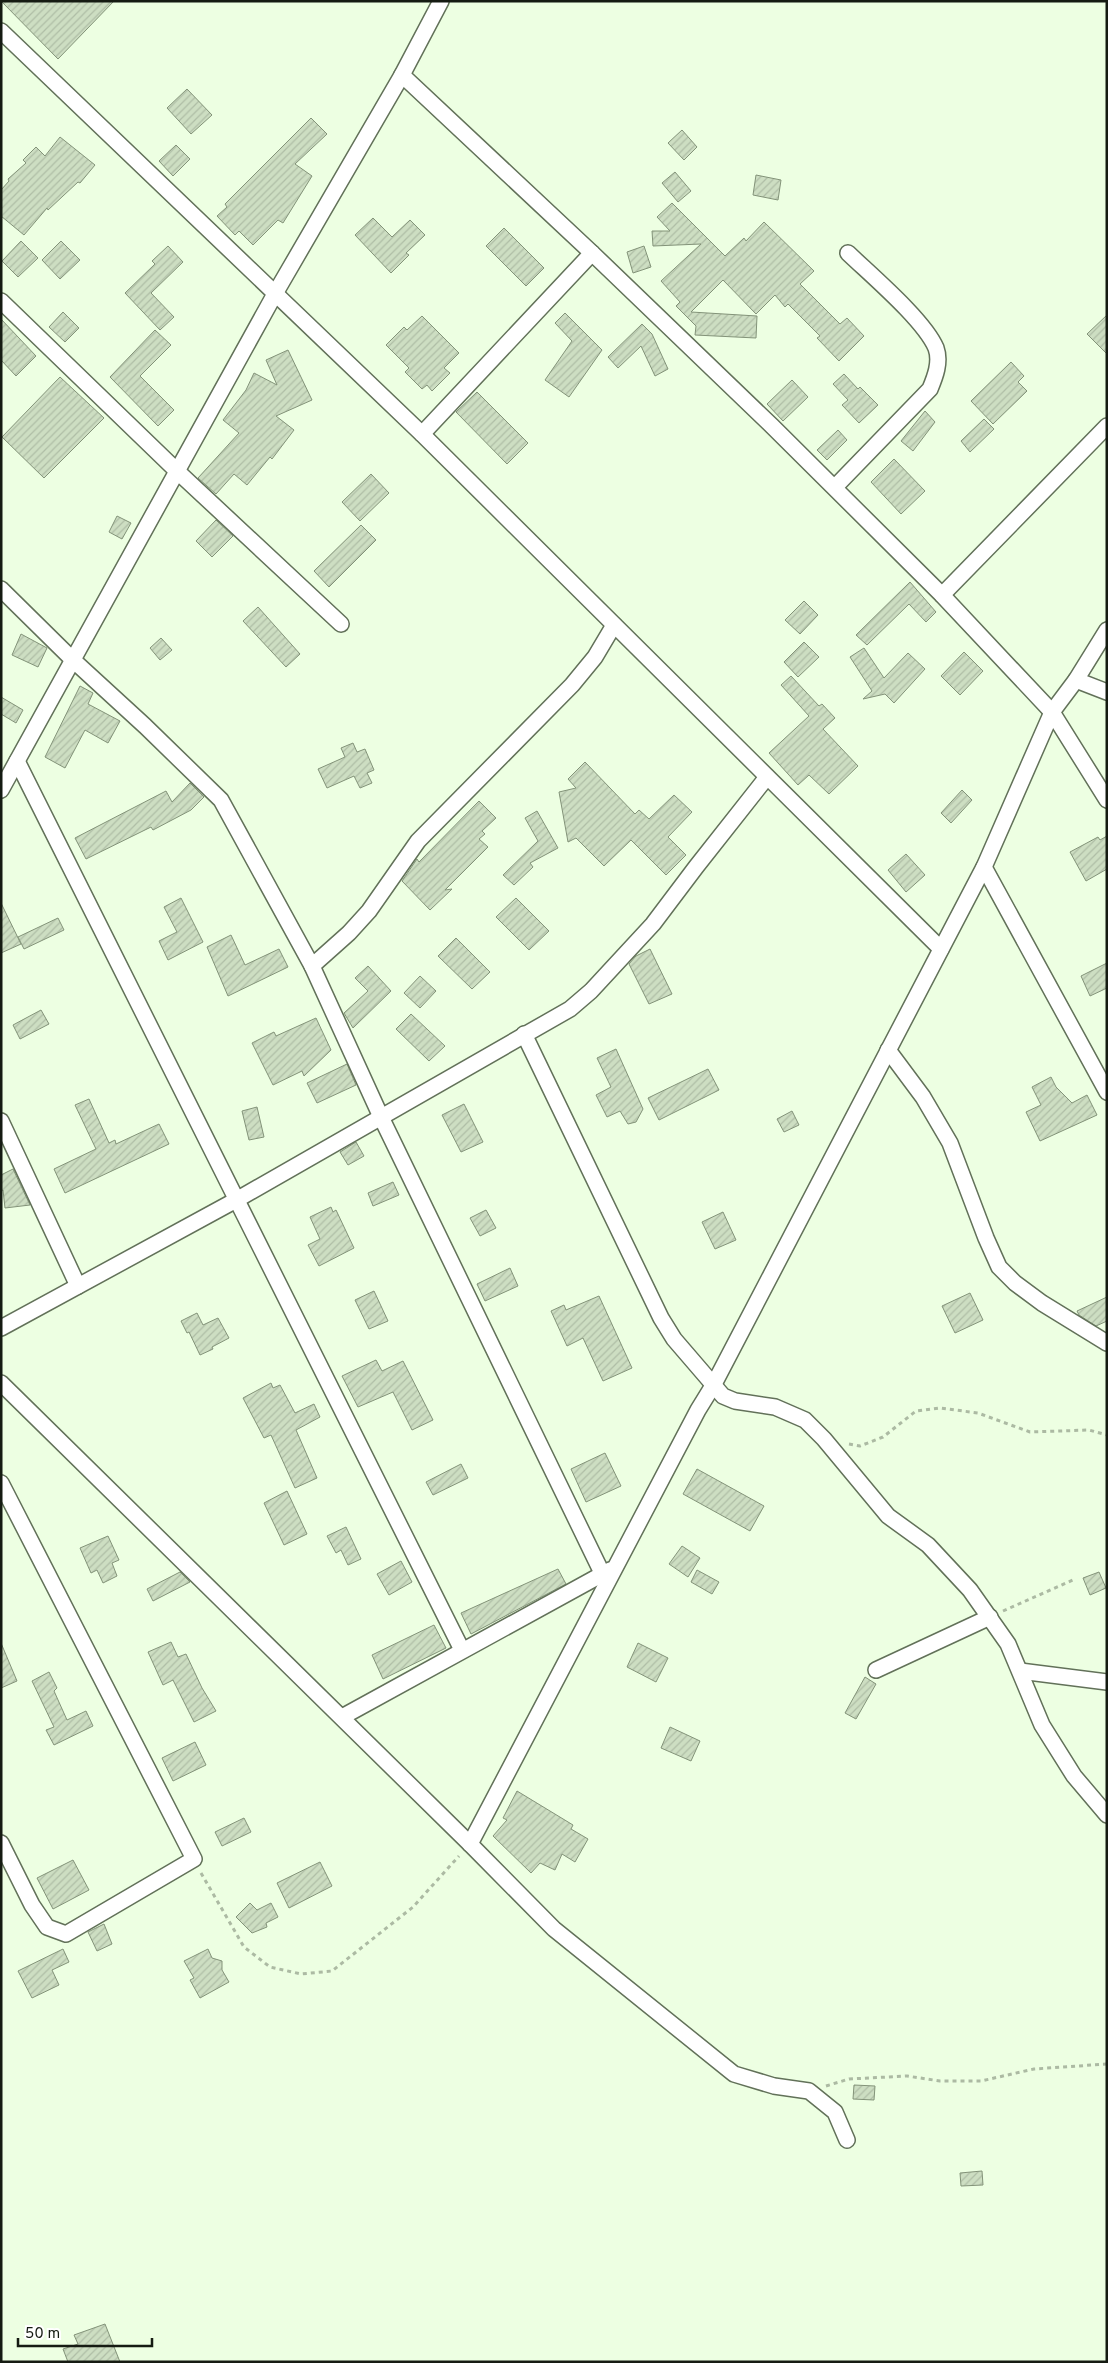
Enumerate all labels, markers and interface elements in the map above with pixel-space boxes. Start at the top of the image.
scale bar [18,2316,151,2348]
text: 50 m [25,2325,60,2344]

